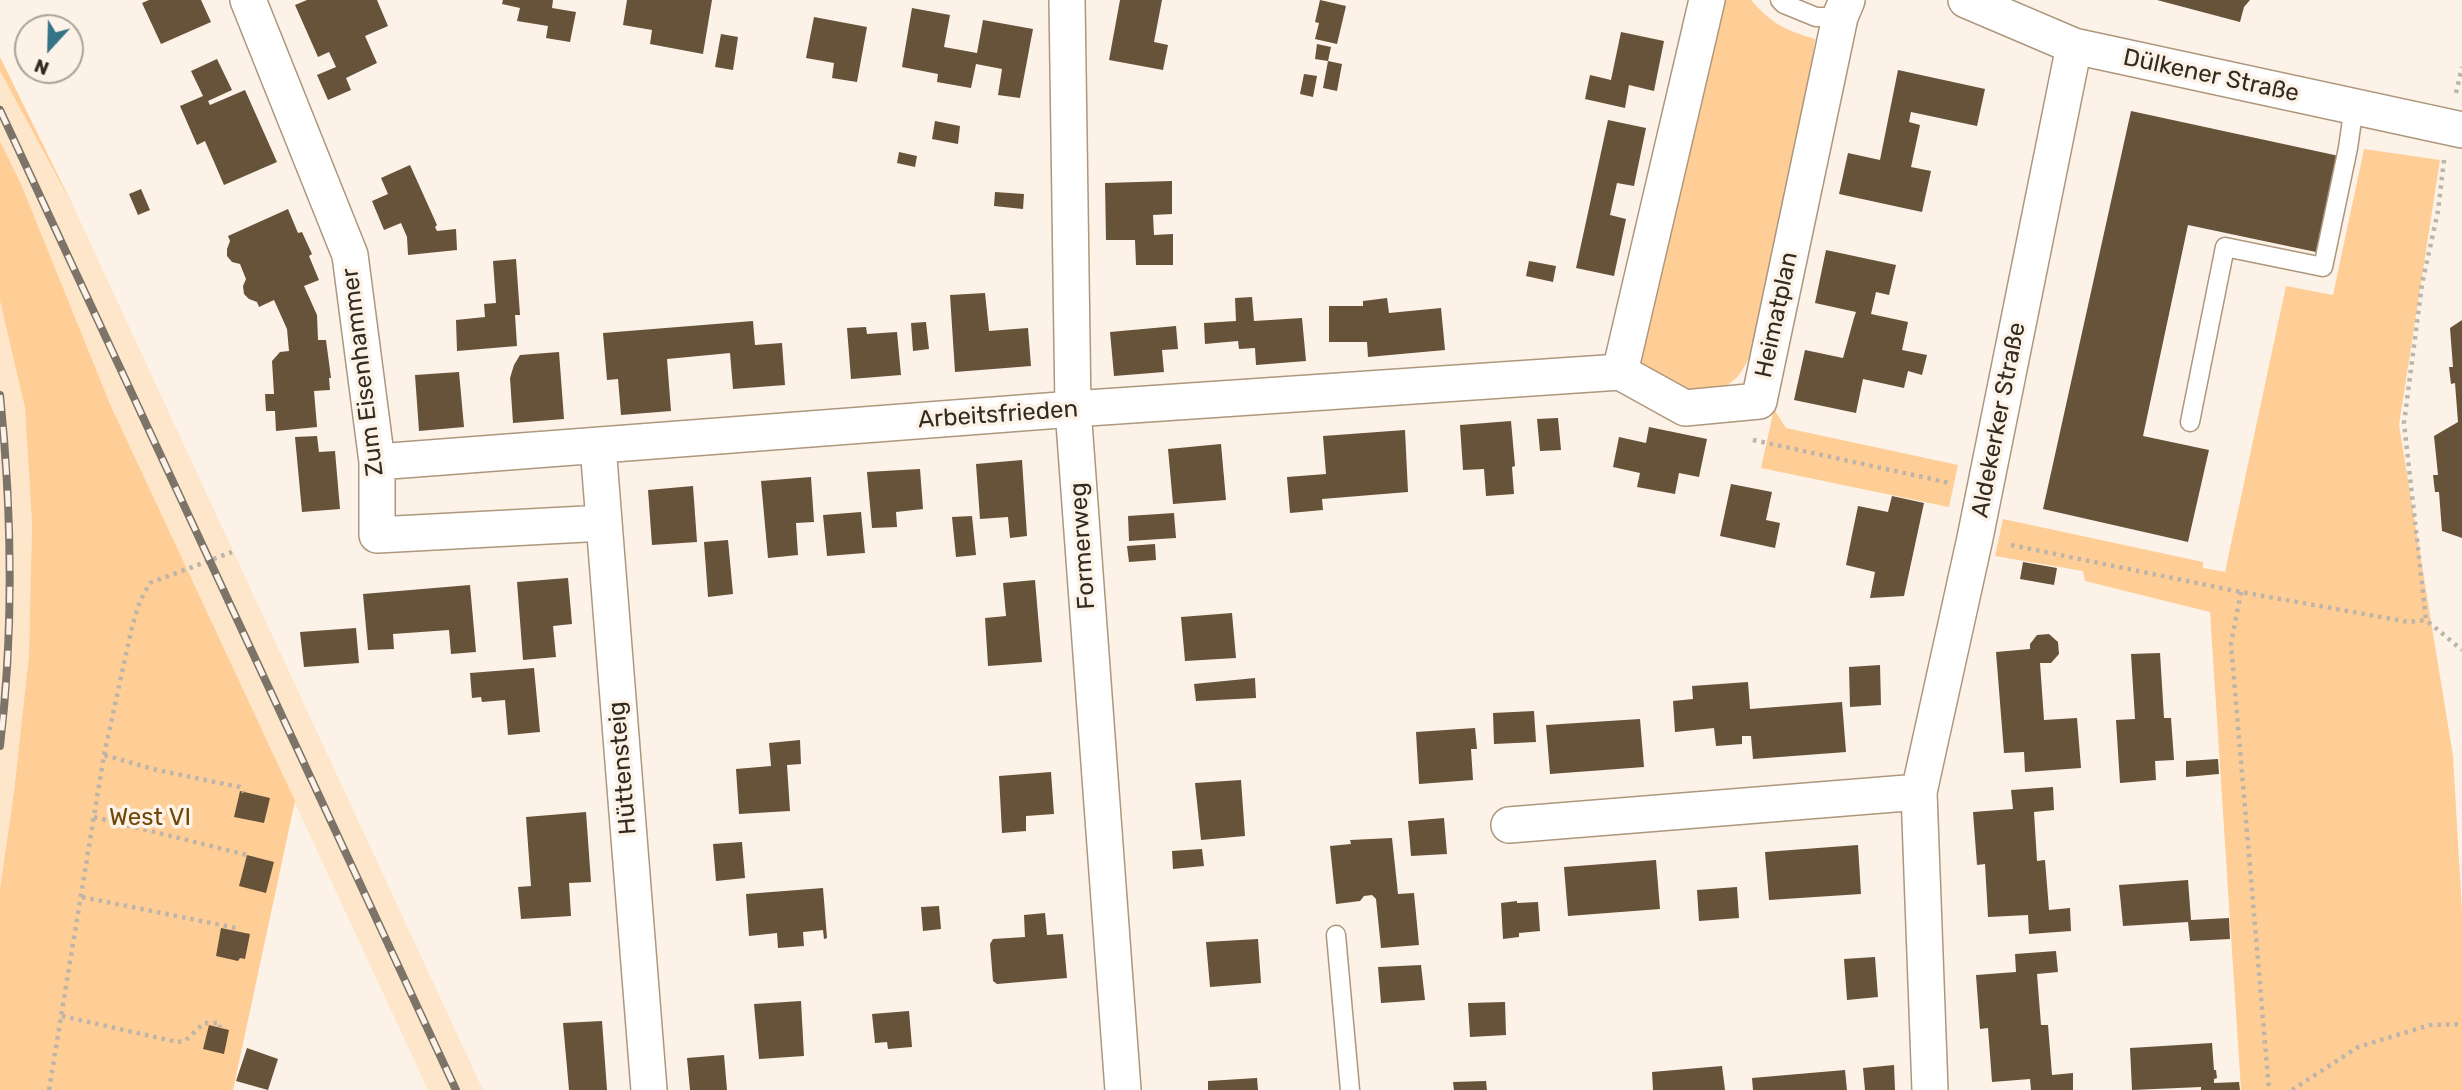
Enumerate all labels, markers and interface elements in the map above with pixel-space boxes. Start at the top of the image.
north arrow [14,14,84,84]
street label: Dülkener Straße [2120,43,2302,109]
text: N [31,54,52,80]
street label: Heimatplan [1750,249,1804,381]
street label: Zum Eisenhammer [336,266,390,478]
street label: Aldekerker Straße [1966,320,2032,520]
street label: Arbeitsfrieden [917,395,1079,435]
street label: Formerweg [1064,482,1102,610]
street label: Hüttensteig [603,700,643,836]
park label: West VI [109,804,191,832]

